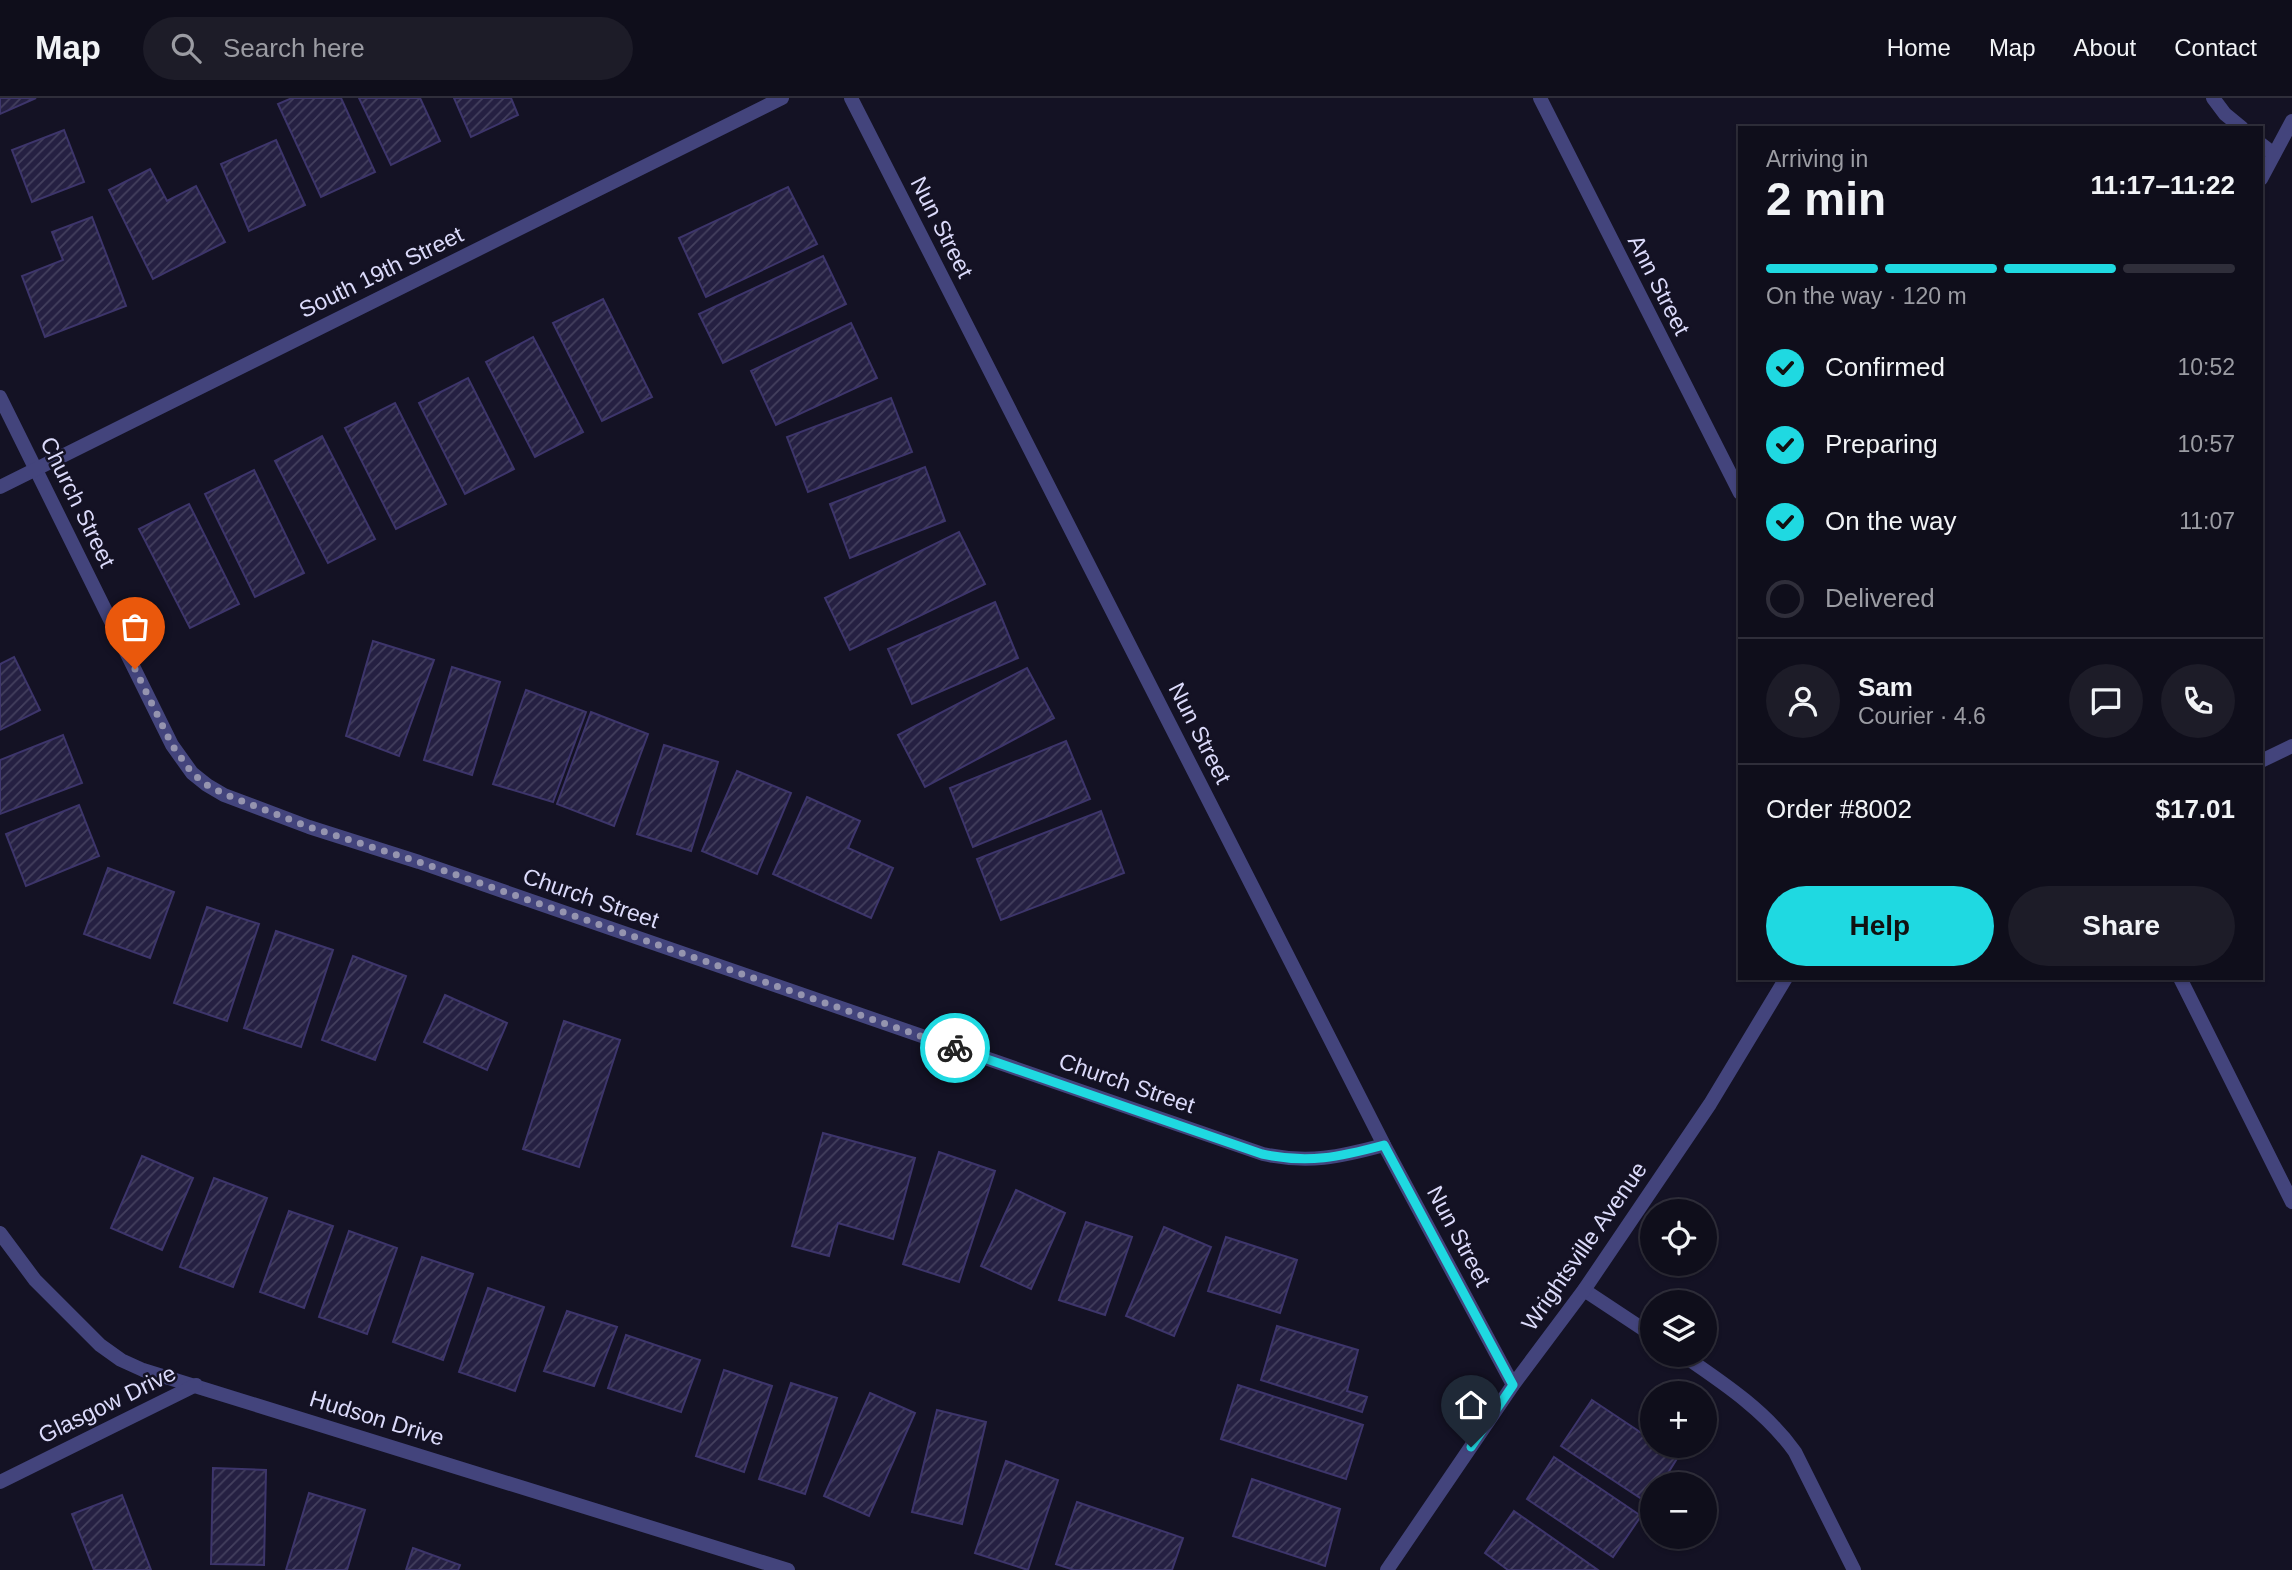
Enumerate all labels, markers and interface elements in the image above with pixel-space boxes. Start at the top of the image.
search box [143,17,633,80]
text: Map [35,29,101,66]
icon: search [167,29,205,67]
text: Search here [223,33,365,63]
text: Home [1887,34,1951,61]
text: Map [1989,34,2036,61]
text: About [2074,34,2136,61]
text: Contact [2174,34,2257,61]
text: Arriving in [1766,146,1868,172]
text: 11:17–11:22 [2090,170,2235,200]
street label: Nun Street [905,172,979,282]
text: 2 min [1766,173,1886,225]
street label: South 19th Street [295,221,468,323]
street label: Ann Street [1623,231,1696,340]
text: On the way · 120 m [1766,283,1967,309]
icon: check [1766,349,1804,387]
text: Confirmed [1825,352,1945,382]
text: 10:52 [2177,354,2235,380]
icon: check [1766,426,1804,464]
text: Preparing [1825,429,1938,459]
text: 10:57 [2177,431,2235,457]
street label: Church Street [35,433,121,572]
icon: check [1766,503,1804,541]
text: On the way [1825,506,1957,536]
text: 11:07 [2179,508,2235,534]
text: Delivered [1825,583,1935,613]
pin [105,597,165,669]
icon: bag [116,608,154,646]
button: person [1766,664,1840,738]
button: chat [2069,664,2143,738]
button: phone [2161,664,2235,738]
text: Sam [1858,672,1913,702]
street label: Nun Street [1163,678,1237,788]
text: Courier · 4.6 [1858,703,1986,729]
text: Order #8002 [1766,794,1912,824]
text: $17.01 [2155,794,2235,824]
street label: Church Street [520,863,663,934]
button: Help [1766,886,1994,966]
button: Share [2008,886,2235,966]
courier [920,1013,990,1083]
icon: bike [936,1029,974,1067]
street label: Church Street [1056,1048,1199,1119]
street label: Wrightsville Avenue [1516,1157,1652,1335]
street label: Nun Street [1422,1181,1497,1291]
map controls [1640,1199,1717,1549]
button: locate [1640,1199,1717,1276]
button: layers [1640,1290,1717,1367]
street label: Glasgow Drive [34,1360,180,1448]
pin [1441,1375,1501,1447]
button: + [1640,1381,1717,1458]
street label: Hudson Drive [307,1385,447,1451]
icon: home [1452,1386,1490,1424]
button: − [1640,1472,1717,1549]

